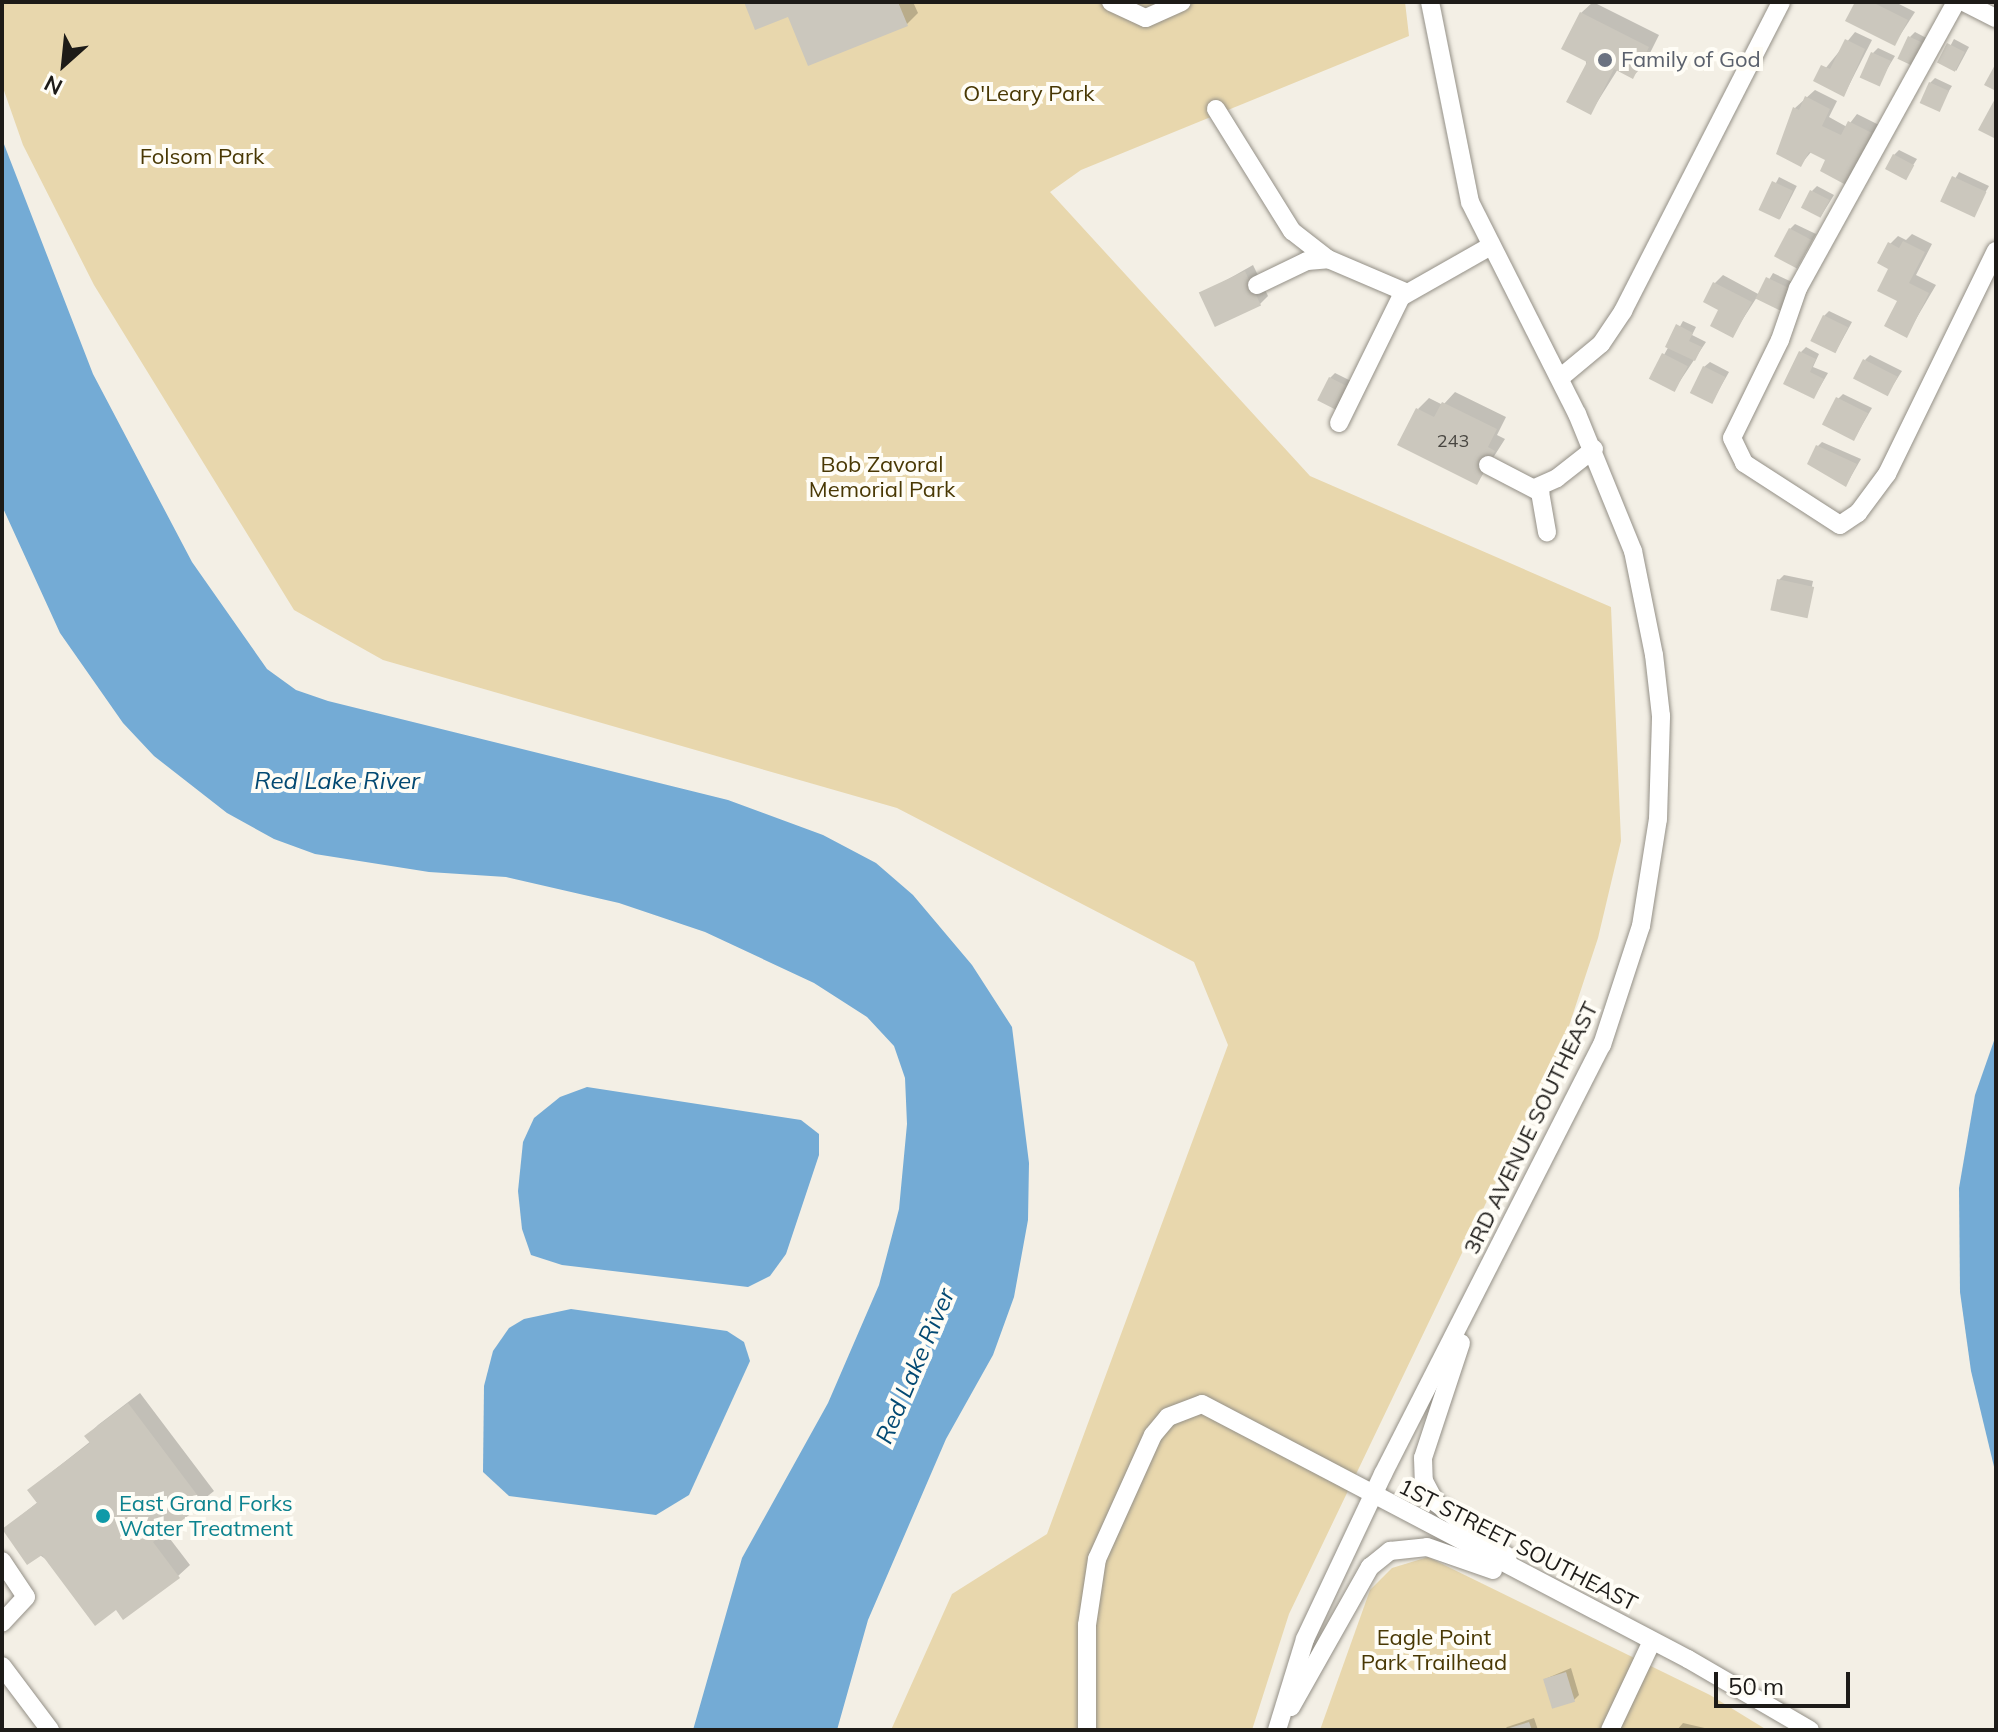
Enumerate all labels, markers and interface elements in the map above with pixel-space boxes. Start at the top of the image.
north arrow [24,24,104,104]
place label: Family of God [1621,47,1761,73]
marker: Family of God [1596,51,1614,69]
text: N [39,69,67,102]
park label: O'Leary Park [963,81,1095,107]
park label: Folsom Park [140,144,264,170]
house number: 243 [1437,430,1469,452]
park label: Bob Zavoral Memorial Park [809,451,955,502]
water label: Red Lake River [254,767,420,795]
street label: 3RD AVENUE SOUTHEAST [1458,998,1604,1258]
water label: Red Lake River [869,1284,961,1448]
street label: 1ST STREET SOUTHEAST [1394,1473,1642,1617]
place label: East Grand Forks Water Treatment [119,1490,293,1542]
marker: East Grand Forks Water Treatment [94,1507,112,1525]
park label: Eagle Point Park Trailhead [1361,1624,1507,1676]
scale bar [1718,1656,1854,1706]
text: 50 m [1728,1671,1784,1701]

